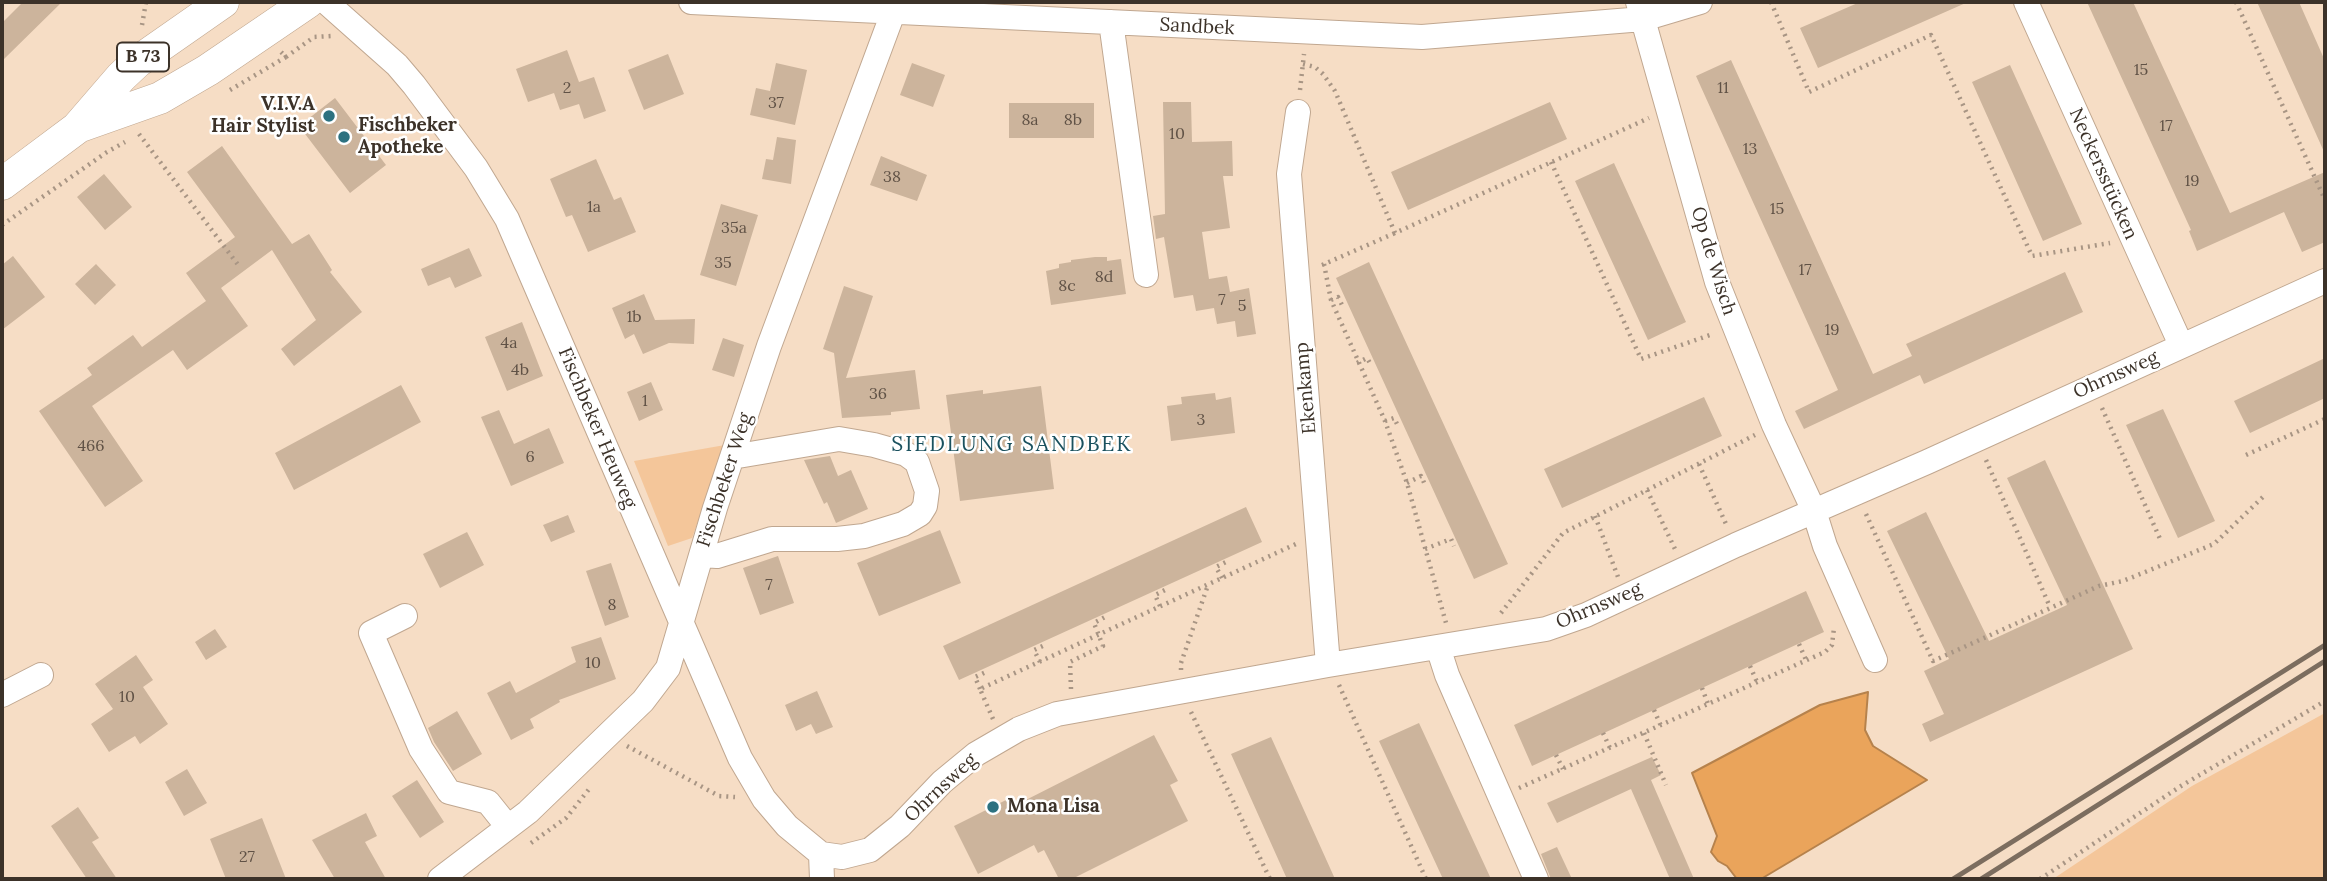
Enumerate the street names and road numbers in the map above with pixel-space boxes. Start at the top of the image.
street label: Sandbek [1159,14,1235,40]
road number: B 73 [117,42,169,72]
street label: Neckersstücken [2064,105,2142,243]
street label: Op de Wisch [1686,204,1740,318]
street label: Ekenkamp [1291,341,1321,435]
street label: Fischbeker Heuweg [553,344,641,512]
street label: Ohrnsweg [2070,346,2162,404]
street label: Fischbeker Weg [693,410,757,550]
street label: Ohrnsweg [1553,578,1645,634]
street label: Ohrnsweg [900,749,982,827]

